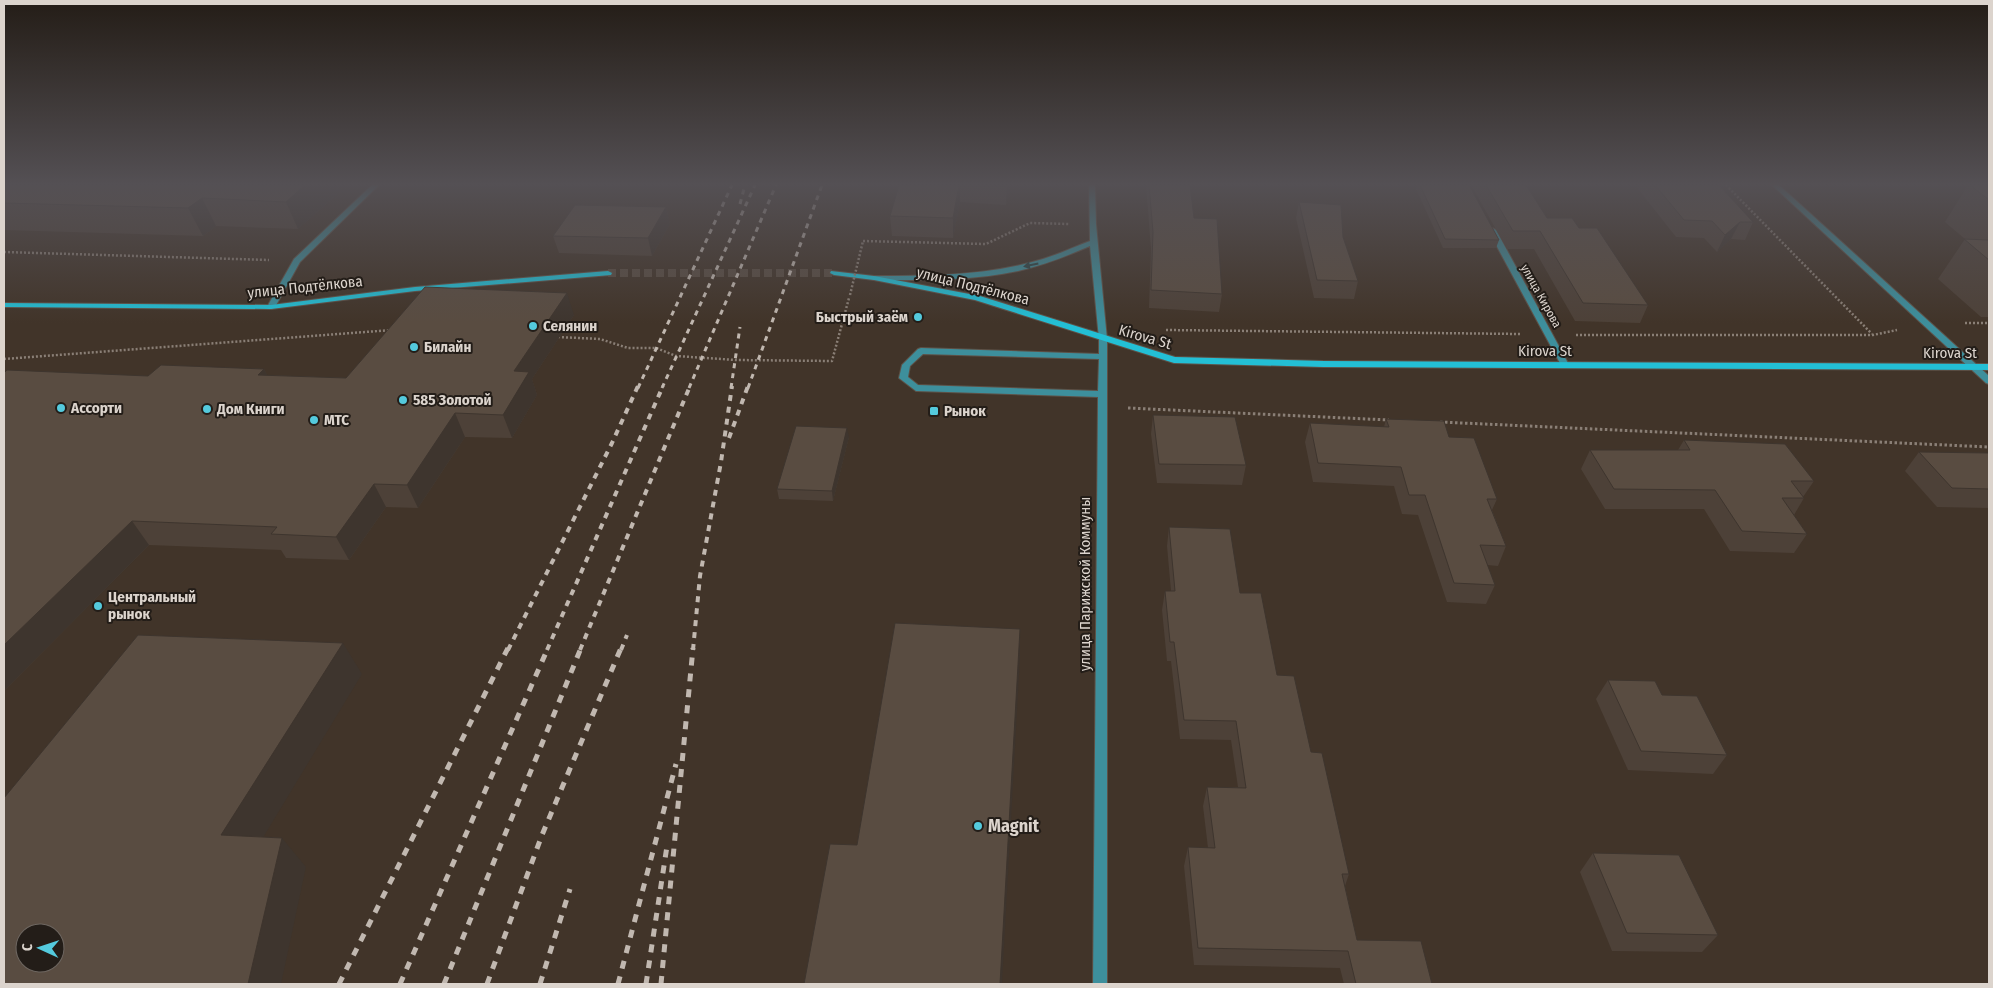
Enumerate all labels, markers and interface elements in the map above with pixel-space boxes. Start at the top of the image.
one-way arrow [1024,261,1039,269]
street label: улица Кирова [1518,262,1564,330]
street label: улица Подтёлкова [915,263,1031,309]
street label: улица Подтёлкова [247,272,363,302]
place label: Быстрый заём [816,308,908,326]
marker: Быстрый заём [912,311,924,323]
place label: Селянин [543,317,597,335]
marker: Селянин [527,320,539,332]
street label: Kirova St [1117,321,1174,353]
place label: Билайн [424,338,471,356]
marker: Билайн [408,341,420,353]
street label: Kirova St [1518,342,1572,360]
street label: Kirova St [1923,344,1977,362]
place label: 585 Золотой [413,391,492,409]
marker: 585 Золотой [397,394,409,406]
place label: Ассорти [70,399,122,417]
place label: Дом Книги [216,400,285,418]
marker: Ассорти [55,402,67,414]
place label: Рынок [944,402,986,420]
marker: Дом Книги [201,403,213,415]
marker: Рынок [928,405,940,417]
place label: МТС [324,411,349,429]
marker: МТС [308,414,320,426]
street label: улица Парижской Коммуны [1076,497,1094,671]
place label: Центральный рынок [108,588,196,623]
marker: Центральный рынок [92,600,104,612]
place label: Magnit [988,815,1040,837]
marker: Magnit [972,820,984,832]
north arrow [15,923,65,973]
text: С [19,943,36,951]

